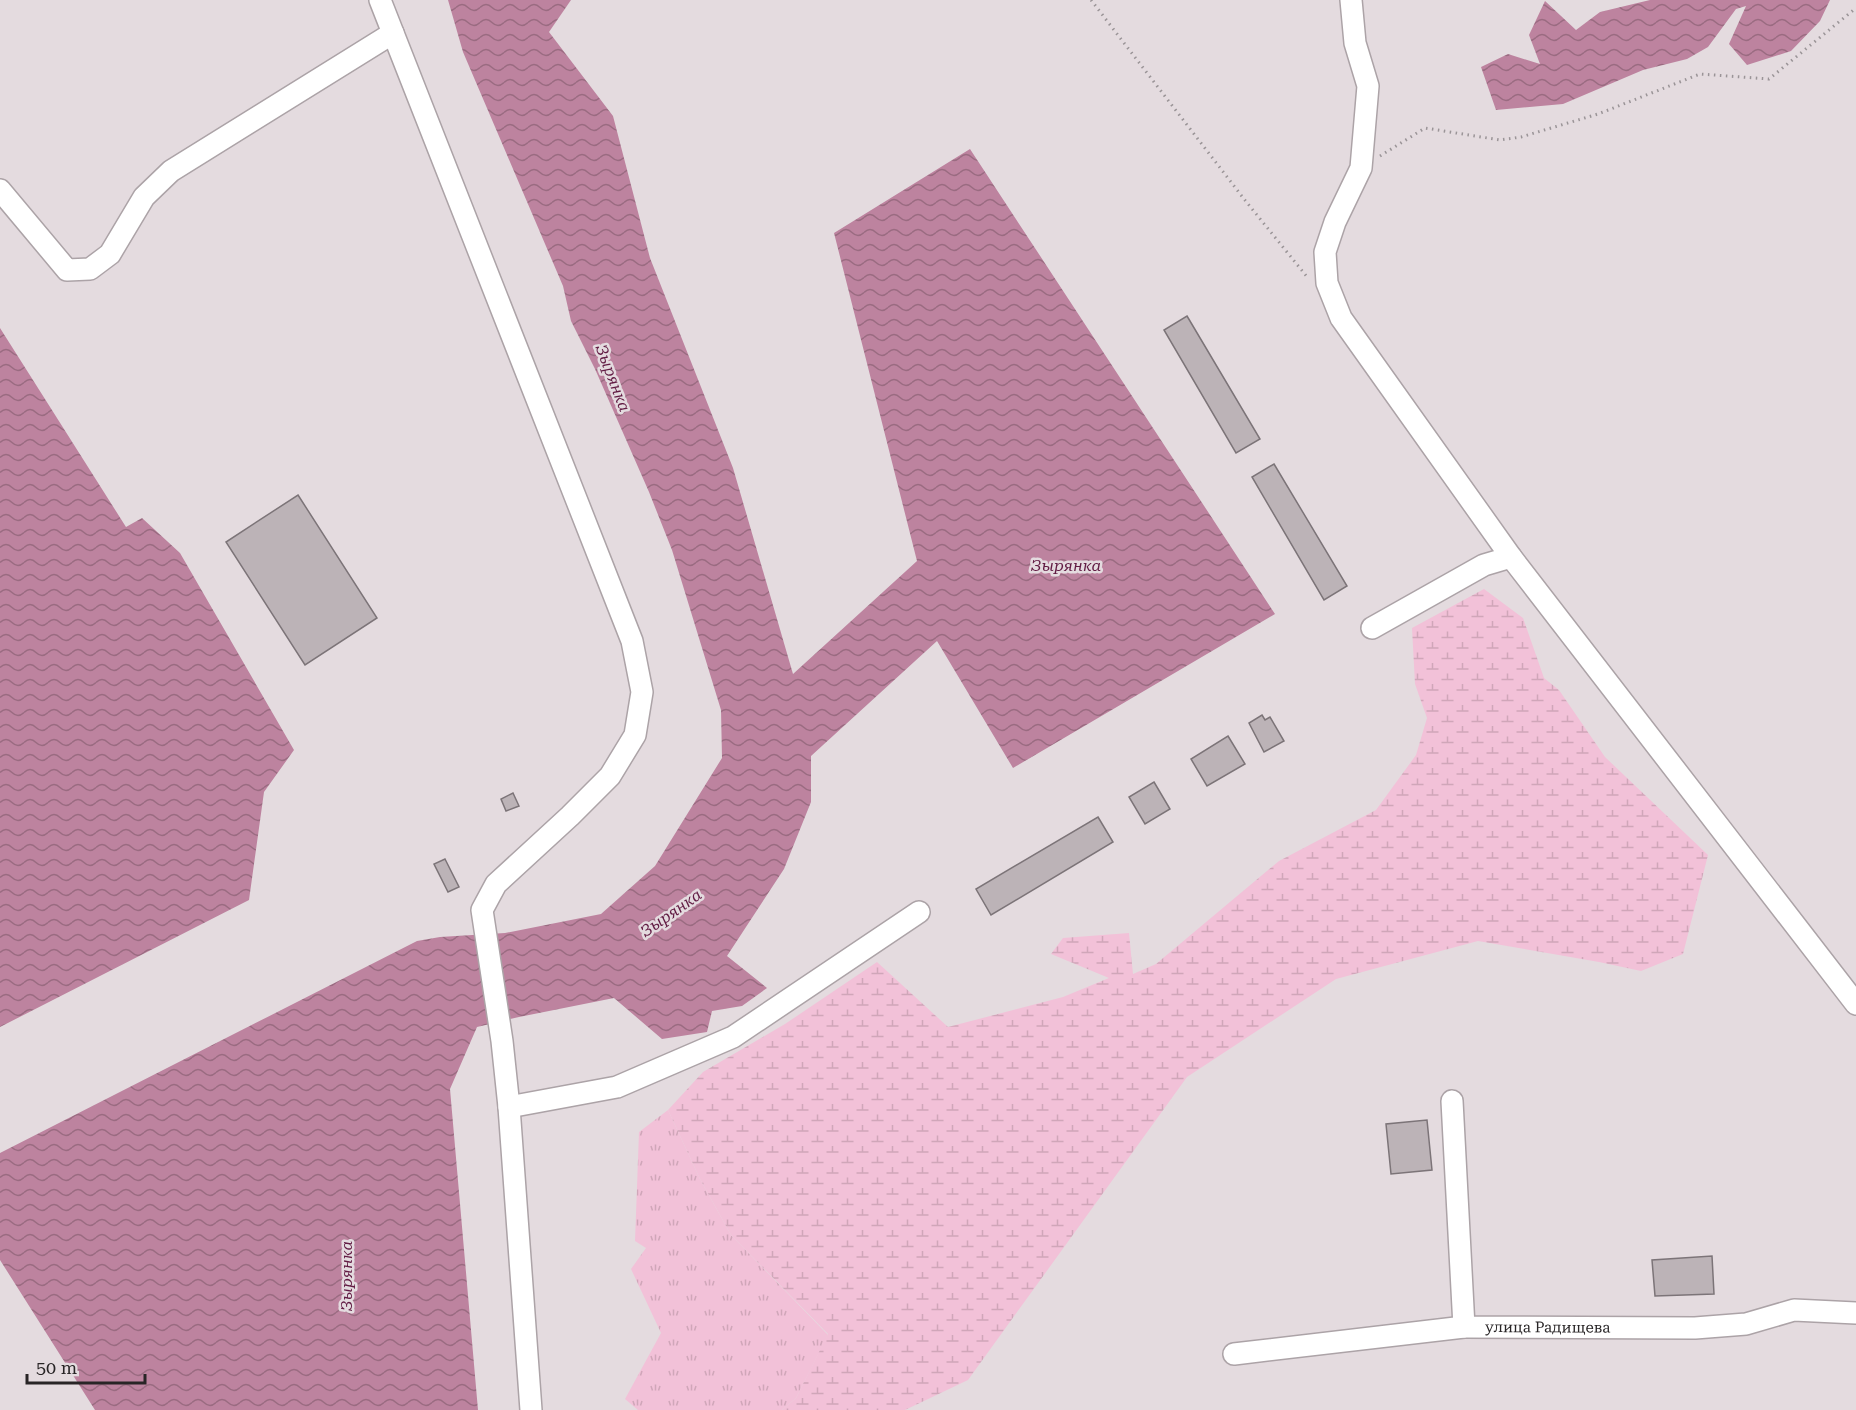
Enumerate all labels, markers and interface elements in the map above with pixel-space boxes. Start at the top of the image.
water label: Зырянка [592,342,635,415]
water label: Зырянка [1031,556,1102,575]
water label: Зырянка [637,885,706,941]
water label: Зырянка [337,1240,356,1311]
street label: улица Радищева [1485,1318,1610,1337]
scale bar [27,1347,146,1385]
text: 50 m [36,1357,77,1378]

